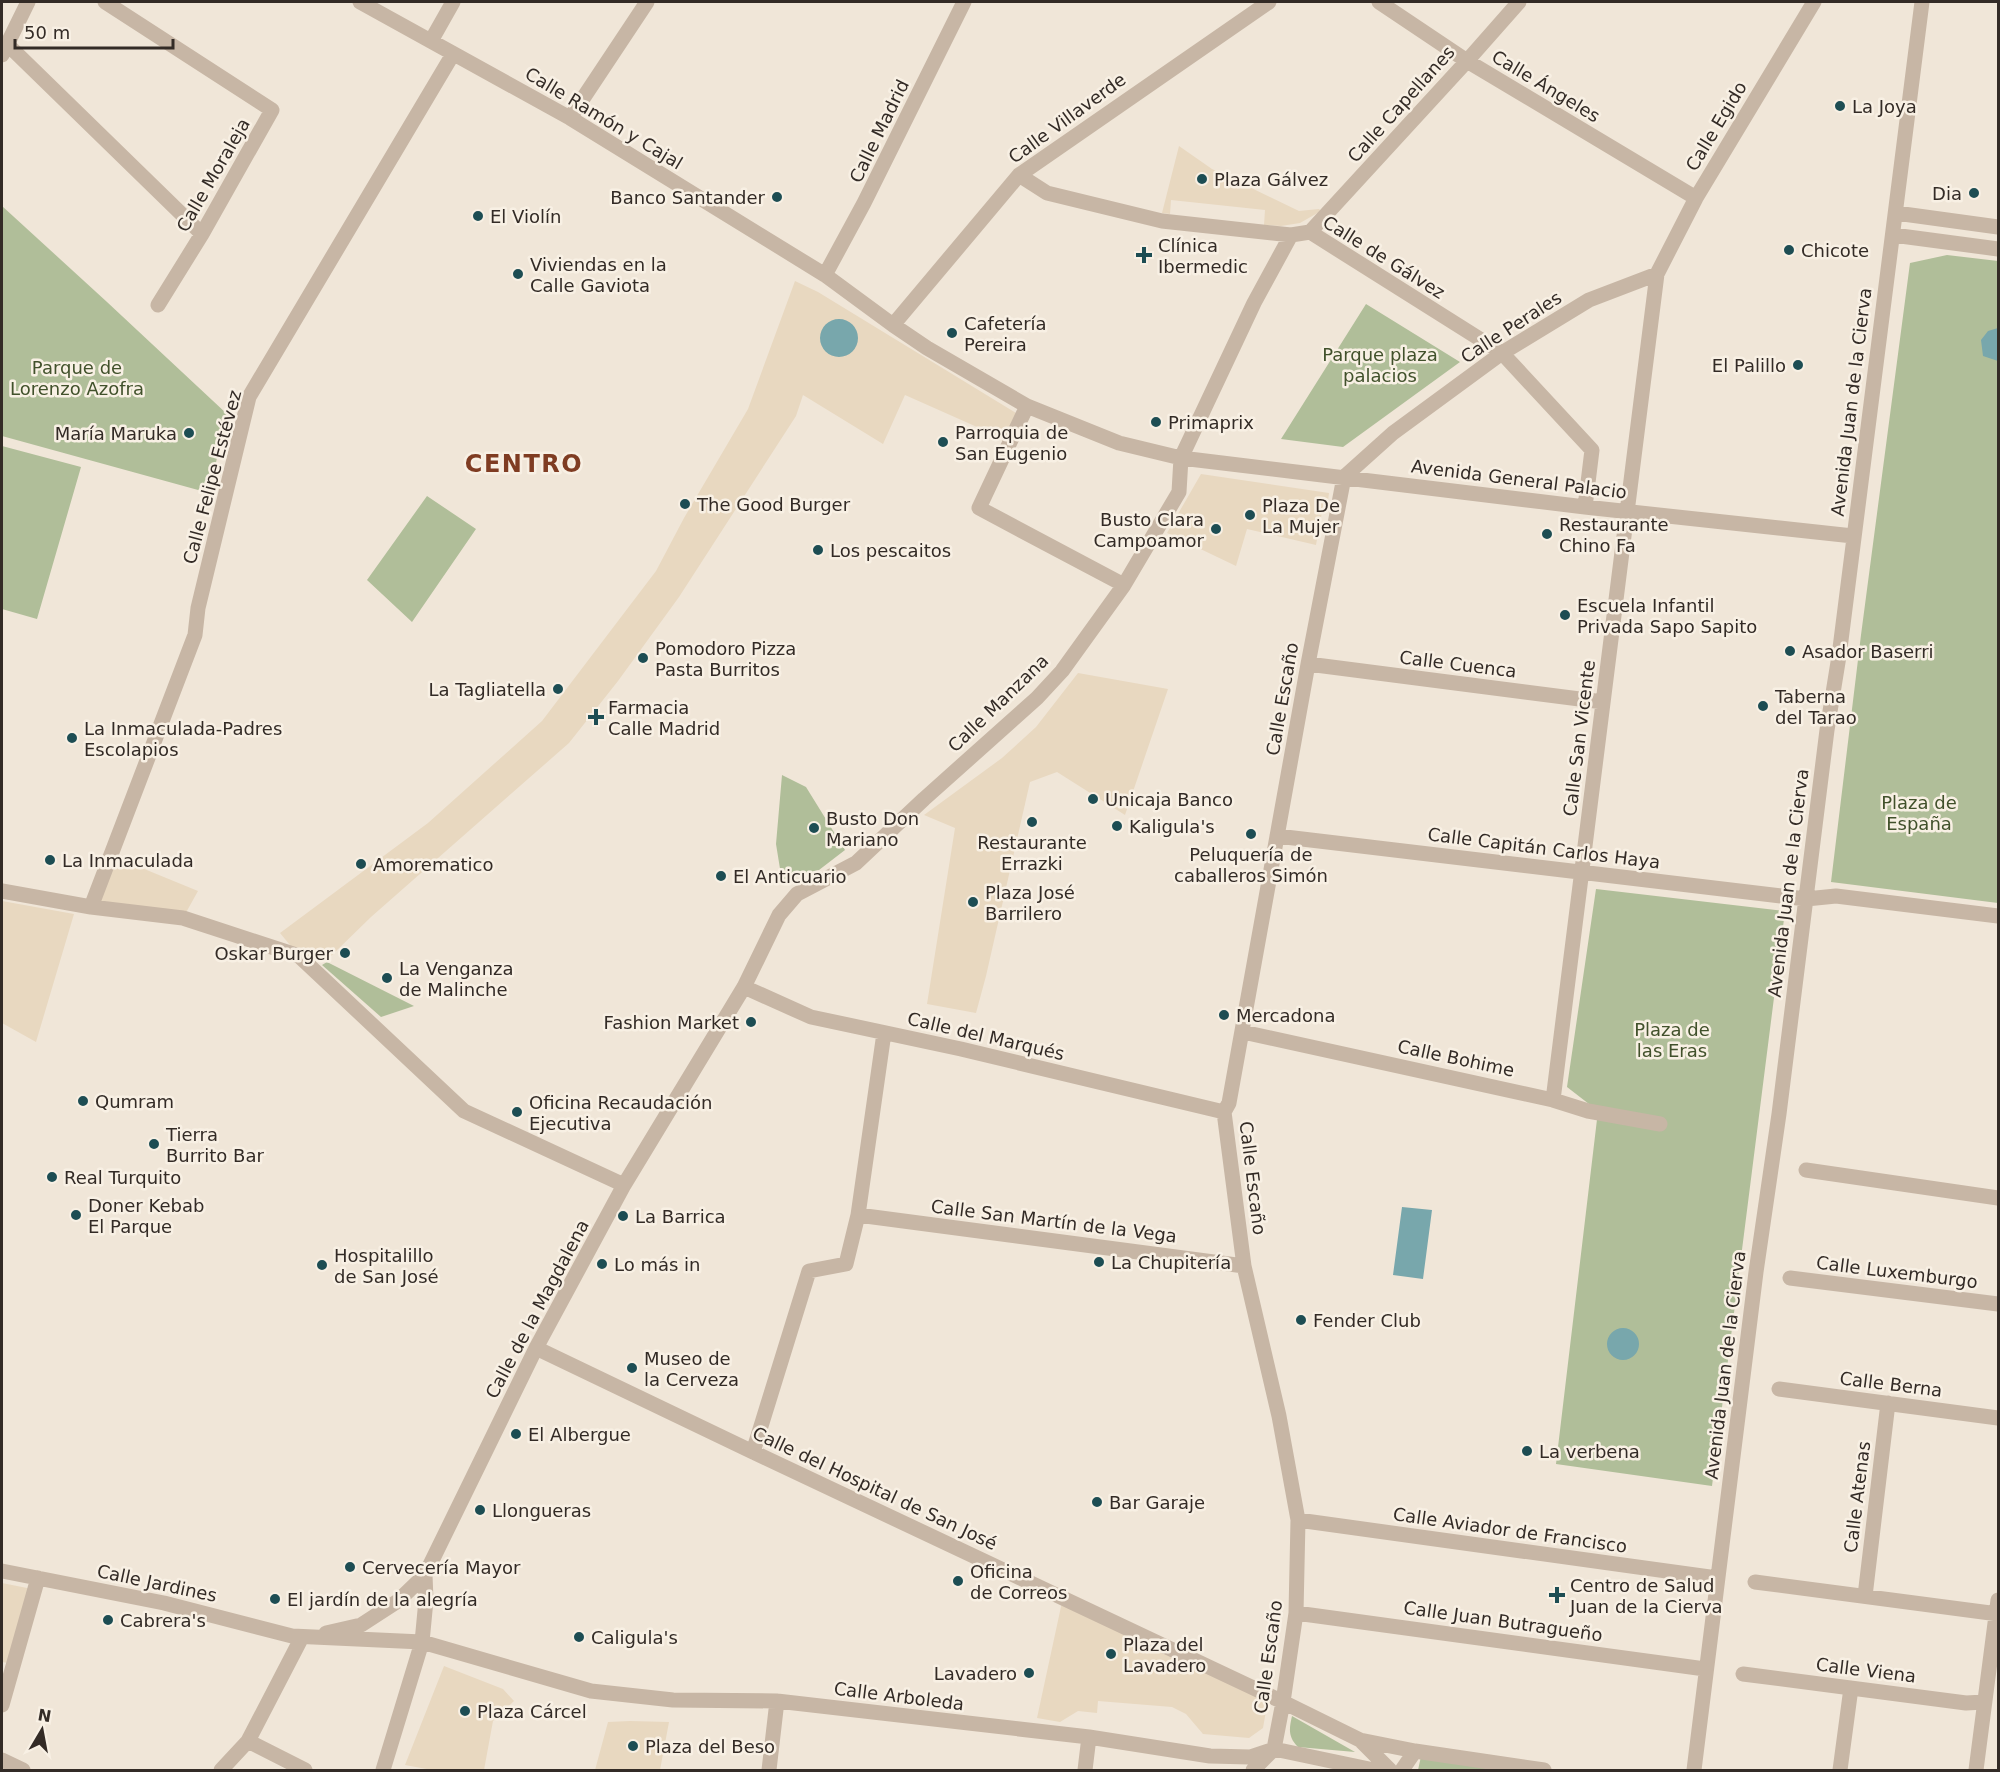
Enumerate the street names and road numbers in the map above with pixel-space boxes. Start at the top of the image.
street label: Calle Capellanes [1343,41,1459,167]
street label: Calle Ángeles [1488,46,1604,126]
street label: Calle Ramón y Cajal [521,63,687,173]
street label: Calle Villaverde [1004,68,1130,168]
street label: Calle Madrid [845,76,913,186]
street label: Calle Egido [1681,77,1751,175]
street label: Calle Moraleja [172,115,254,235]
street label: Calle de Gálvez [1319,211,1449,303]
street label: Calle Perales [1457,287,1565,367]
street label: Avenida Juan de la Cierva [1827,287,1875,517]
street label: Calle Felipe Estévez [179,388,245,566]
street label: Avenida General Palacio [1410,455,1628,503]
street label: Calle Escaño [1262,641,1302,757]
street label: Calle Cuenca [1398,646,1518,682]
street label: Calle Manzana [943,650,1053,756]
street label: Calle San Vicente [1559,659,1599,817]
street label: Avenida Juan de la Cierva [1764,768,1812,998]
street label: Calle Capitán Carlos Haya [1427,823,1661,873]
street label: Calle del Marqués [905,1008,1067,1064]
street label: Calle Bohime [1396,1035,1516,1081]
street label: Calle Escaño [1236,1120,1270,1236]
street label: Calle San Martín de la Vega [930,1195,1178,1247]
street label: Calle de la Magdalena [481,1216,593,1402]
street label: Avenida Juan de la Cierva [1701,1250,1749,1480]
street label: Calle Luxemburgo [1815,1252,1979,1292]
street label: Calle Berna [1838,1367,1944,1401]
street label: Calle del Hospital de San José [749,1422,1001,1554]
street label: Calle Atenas [1840,1440,1874,1554]
street label: Calle Aviador de Francisco [1392,1503,1628,1557]
street label: Calle Jardines [95,1560,219,1606]
street label: Calle Juan Butragueño [1402,1597,1604,1645]
street label: Calle Escaño [1250,1599,1286,1715]
street label: Calle Viena [1815,1653,1917,1687]
street label: Calle Arboleda [833,1678,965,1714]

